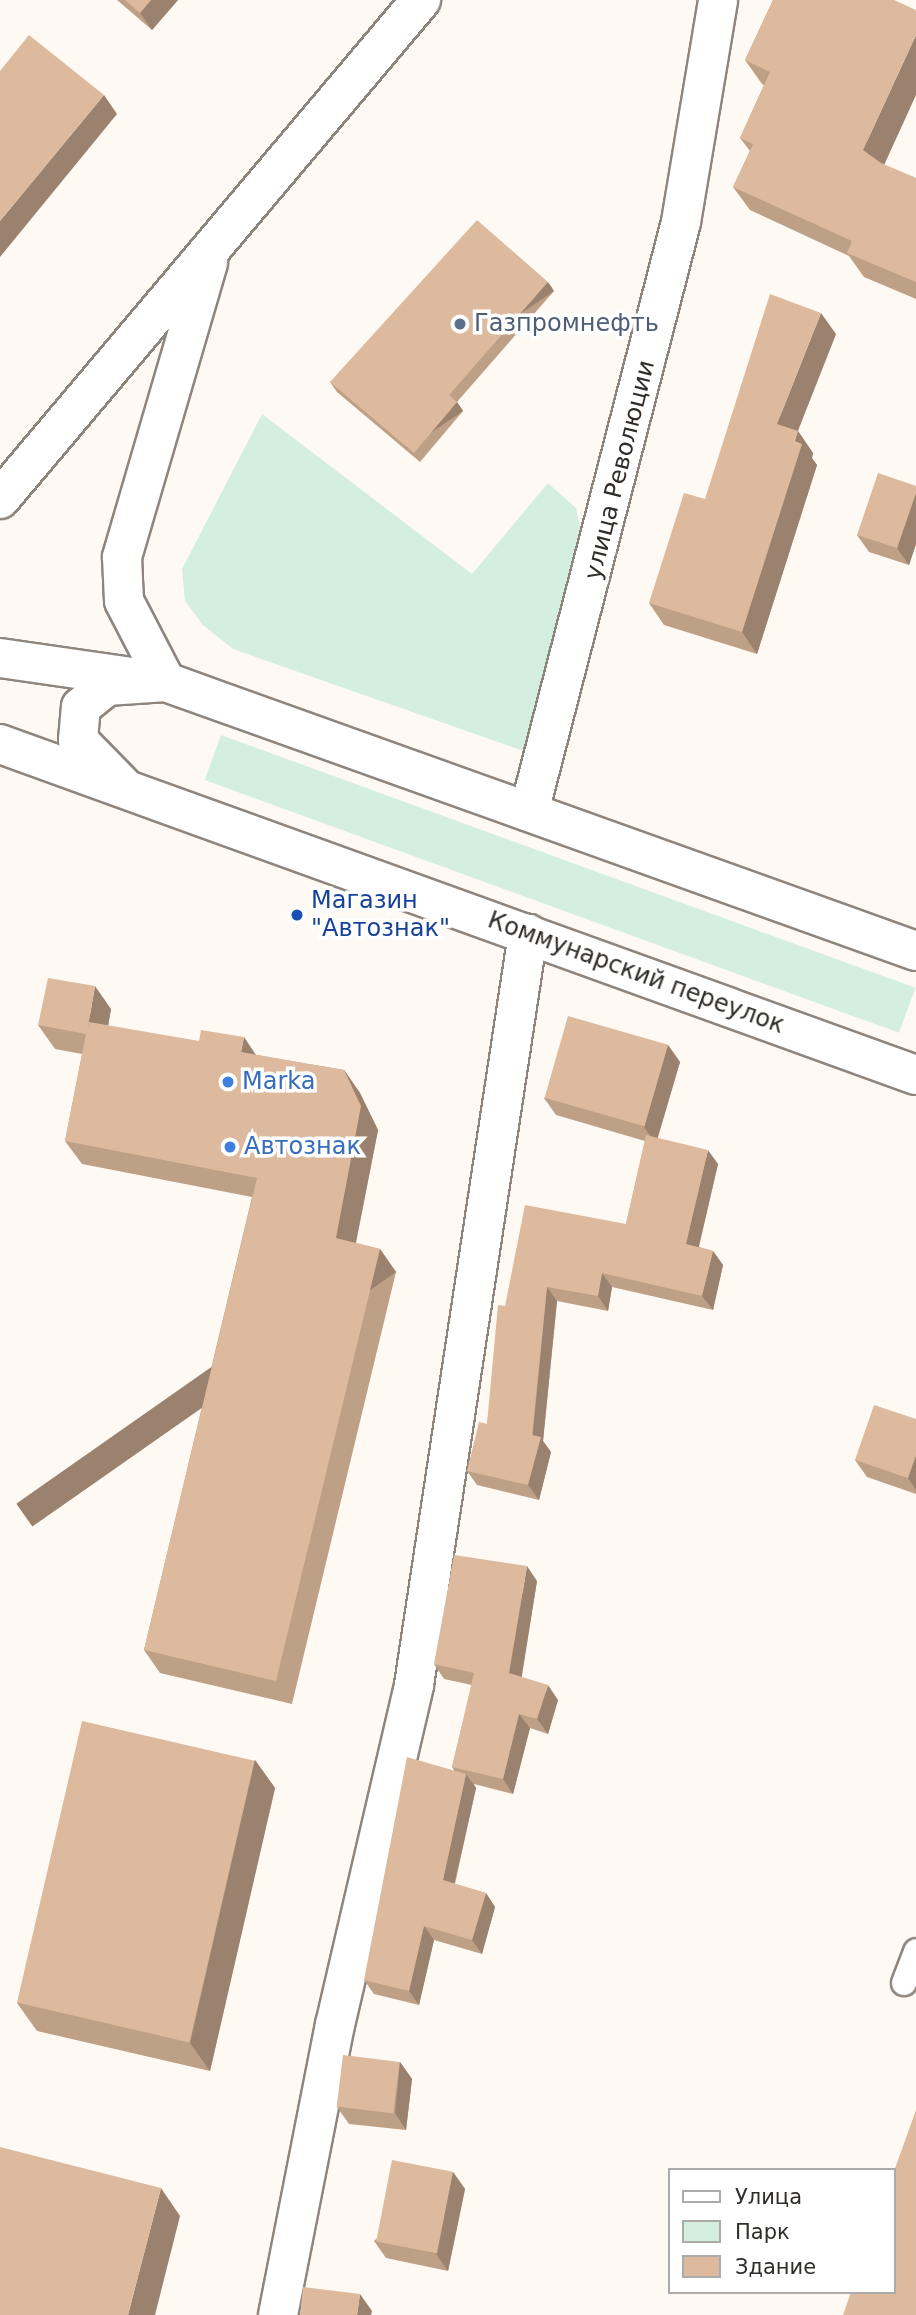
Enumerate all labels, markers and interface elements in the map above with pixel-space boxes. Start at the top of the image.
place label: Газпромнефть [474,310,659,338]
marker: Газпромнефть [452,316,468,332]
street label: улица Революции [579,357,661,583]
place label: Магазин "Автознак" [311,887,450,943]
street label: Коммунарский переулок [484,906,788,1040]
marker: Магазин "Автознак" [289,907,305,923]
place label: Marka [242,1068,315,1096]
marker: Marka [220,1074,236,1090]
place label: Автознак [244,1133,361,1161]
marker: Автознак [222,1139,238,1155]
legend [668,2168,895,2294]
text: Улица [735,2185,802,2209]
text: Парк [735,2220,790,2244]
text: Здание [735,2255,816,2279]

